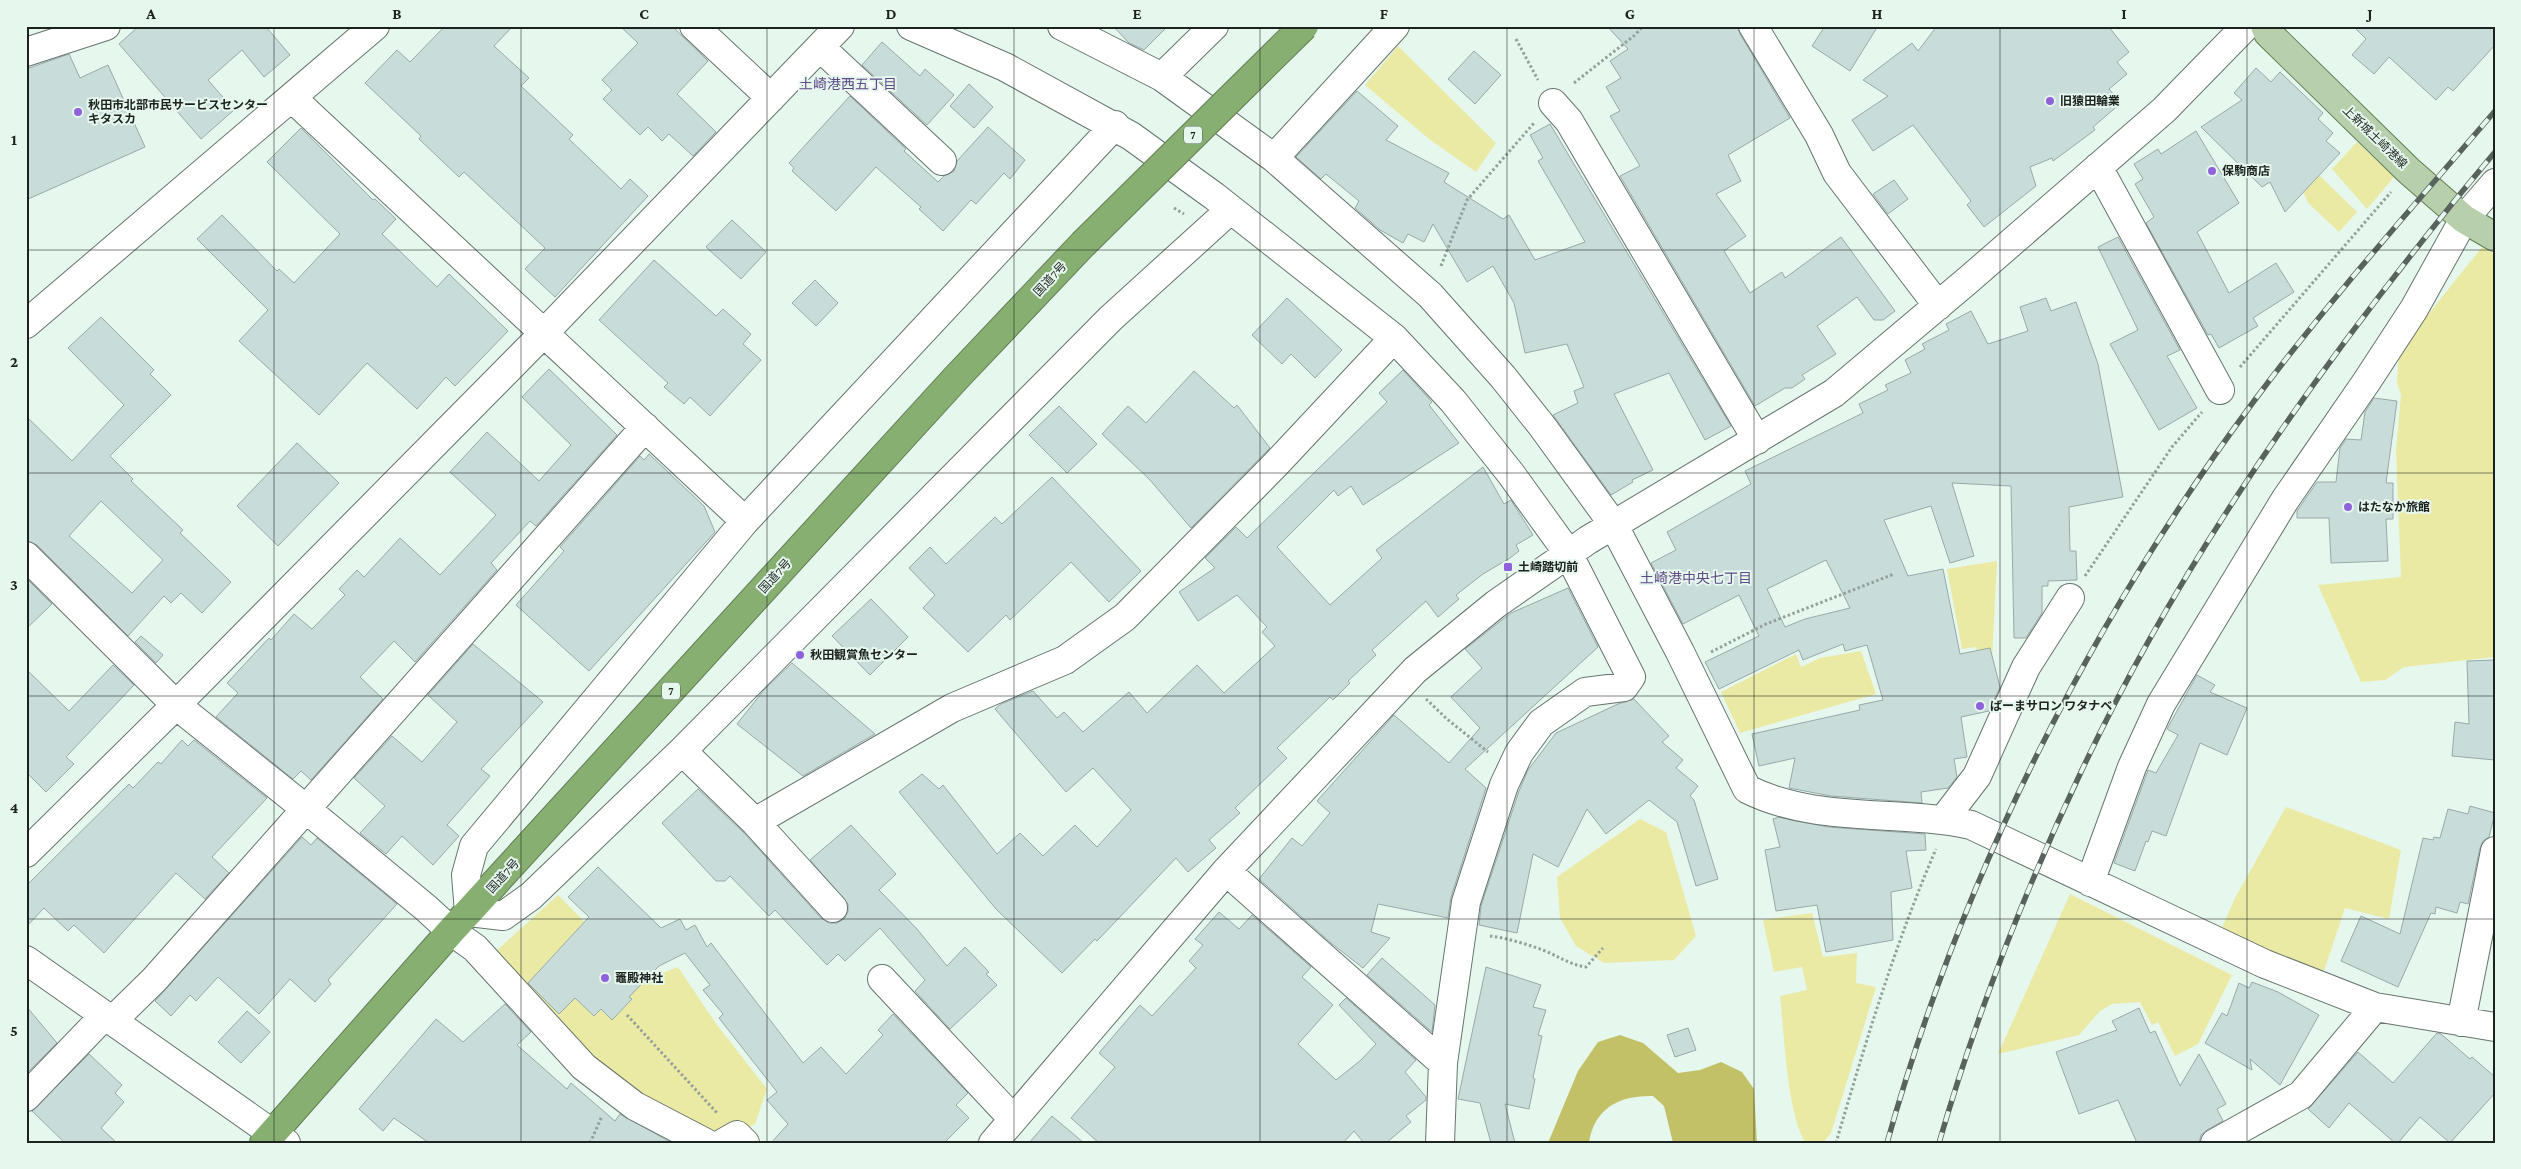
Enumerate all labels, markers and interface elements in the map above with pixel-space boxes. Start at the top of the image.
text: A [145,5,156,22]
text: B [392,5,402,22]
text: C [639,5,649,22]
text: D [885,5,897,22]
text: E [1132,5,1142,22]
text: F [1380,5,1389,22]
text: G [1625,5,1635,22]
text: H [1872,5,1883,22]
text: I [2121,5,2127,22]
text: J [2365,5,2373,22]
district label: 土崎港西五丁目 [799,76,897,92]
place label: 旧猿田輪業 [2060,94,2120,108]
marker: 旧猿田輪業 [2044,95,2056,107]
place label: 秋田市北部市民サービスセンター キタスカ [88,98,268,126]
street label: 上新城土崎港線 [2340,103,2410,171]
marker: 秋田市北部市民サービスセンター キタスカ [72,106,84,118]
road number: 7 [1184,126,1202,144]
text: 1 [11,131,17,148]
place label: 保駒商店 [2222,164,2270,178]
marker: 保駒商店 [2206,165,2218,177]
street label: 国道7号 [1031,259,1069,299]
text: 2 [10,353,18,370]
place label: はたなか旅館 [2358,500,2430,514]
marker: はたなか旅館 [2342,501,2354,513]
street label: 国道7号 [756,556,794,596]
place label: 土崎踏切前 [1518,560,1578,574]
marker: 土崎踏切前 [1502,561,1514,573]
district label: 土崎港中央七丁目 [1640,570,1752,586]
text: 3 [10,576,18,593]
place label: 秋田観賞魚センター [810,648,918,662]
marker: 秋田観賞魚センター [794,649,806,661]
road number: 7 [662,682,680,699]
place label: ぱーまサロン ワタナベ [1990,699,2112,713]
marker: ぱーまサロン ワタナベ [1974,700,1986,712]
text: 4 [10,799,19,816]
street label: 国道7号 [484,856,522,896]
place label: 竈殿神社 [615,971,663,985]
marker: 竈殿神社 [599,972,611,984]
text: 5 [10,1022,18,1039]

